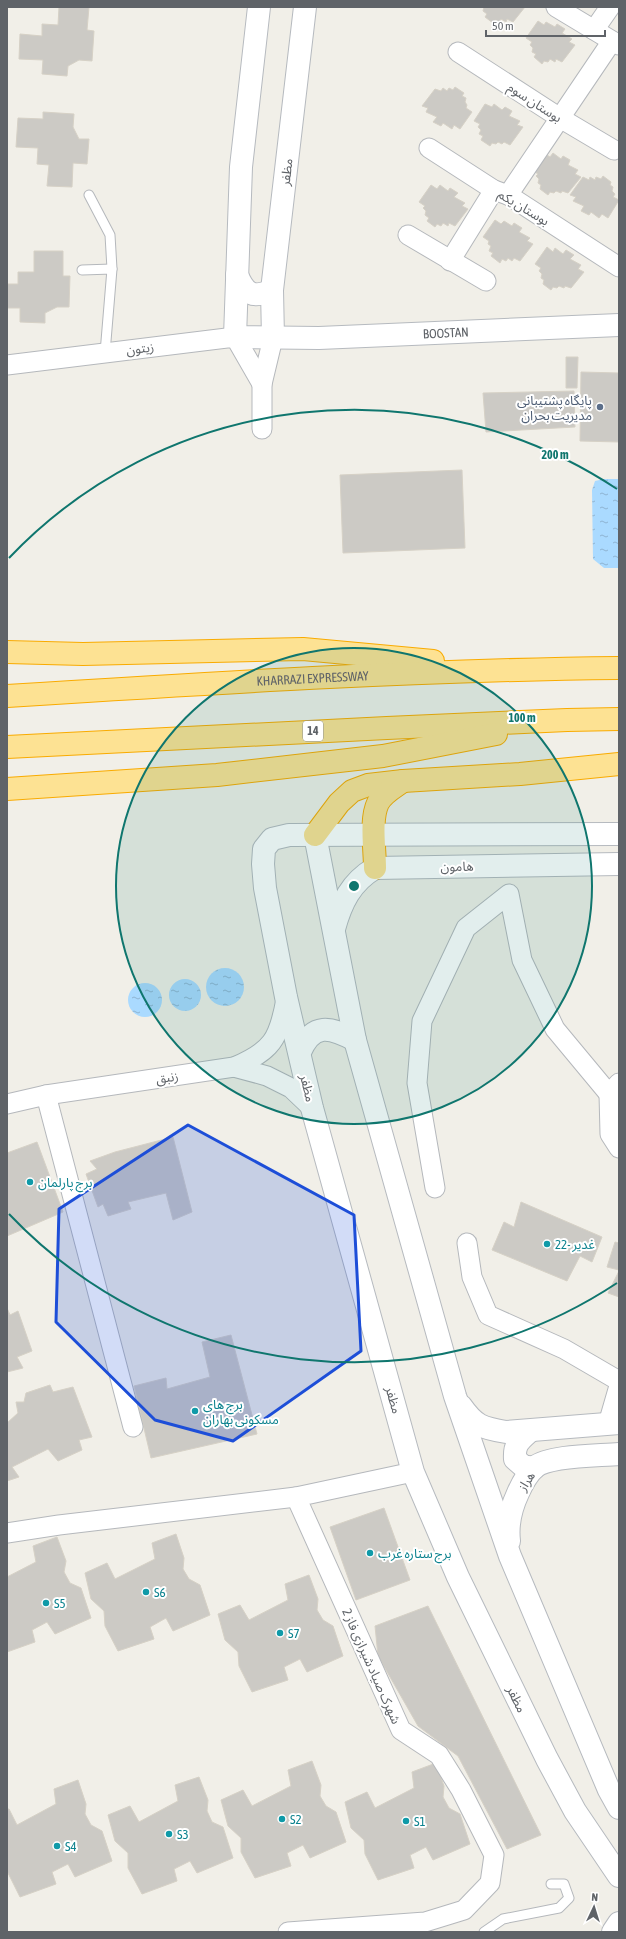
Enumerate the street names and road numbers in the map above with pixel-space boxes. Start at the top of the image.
street label: بوستان سوم [504,79,565,127]
street label: مظفر [277,157,296,188]
street label: بوستان یکم [494,186,552,231]
street label: BOOSTAN [422,325,469,341]
street label: زیتون [125,339,155,359]
street label: KHARRAZI EXPRESSWAY [256,668,369,689]
road number: 14 [303,721,323,741]
street label: هامون [440,859,474,875]
street label: زنبق [155,1068,180,1088]
street label: مظفر [297,1072,318,1103]
street label: مظفر [382,1384,405,1416]
street label: هراز [514,1469,538,1495]
street label: شهرک صیاد شیرازی فاز 2 [338,1606,404,1727]
street label: مظفر [503,1683,529,1715]

